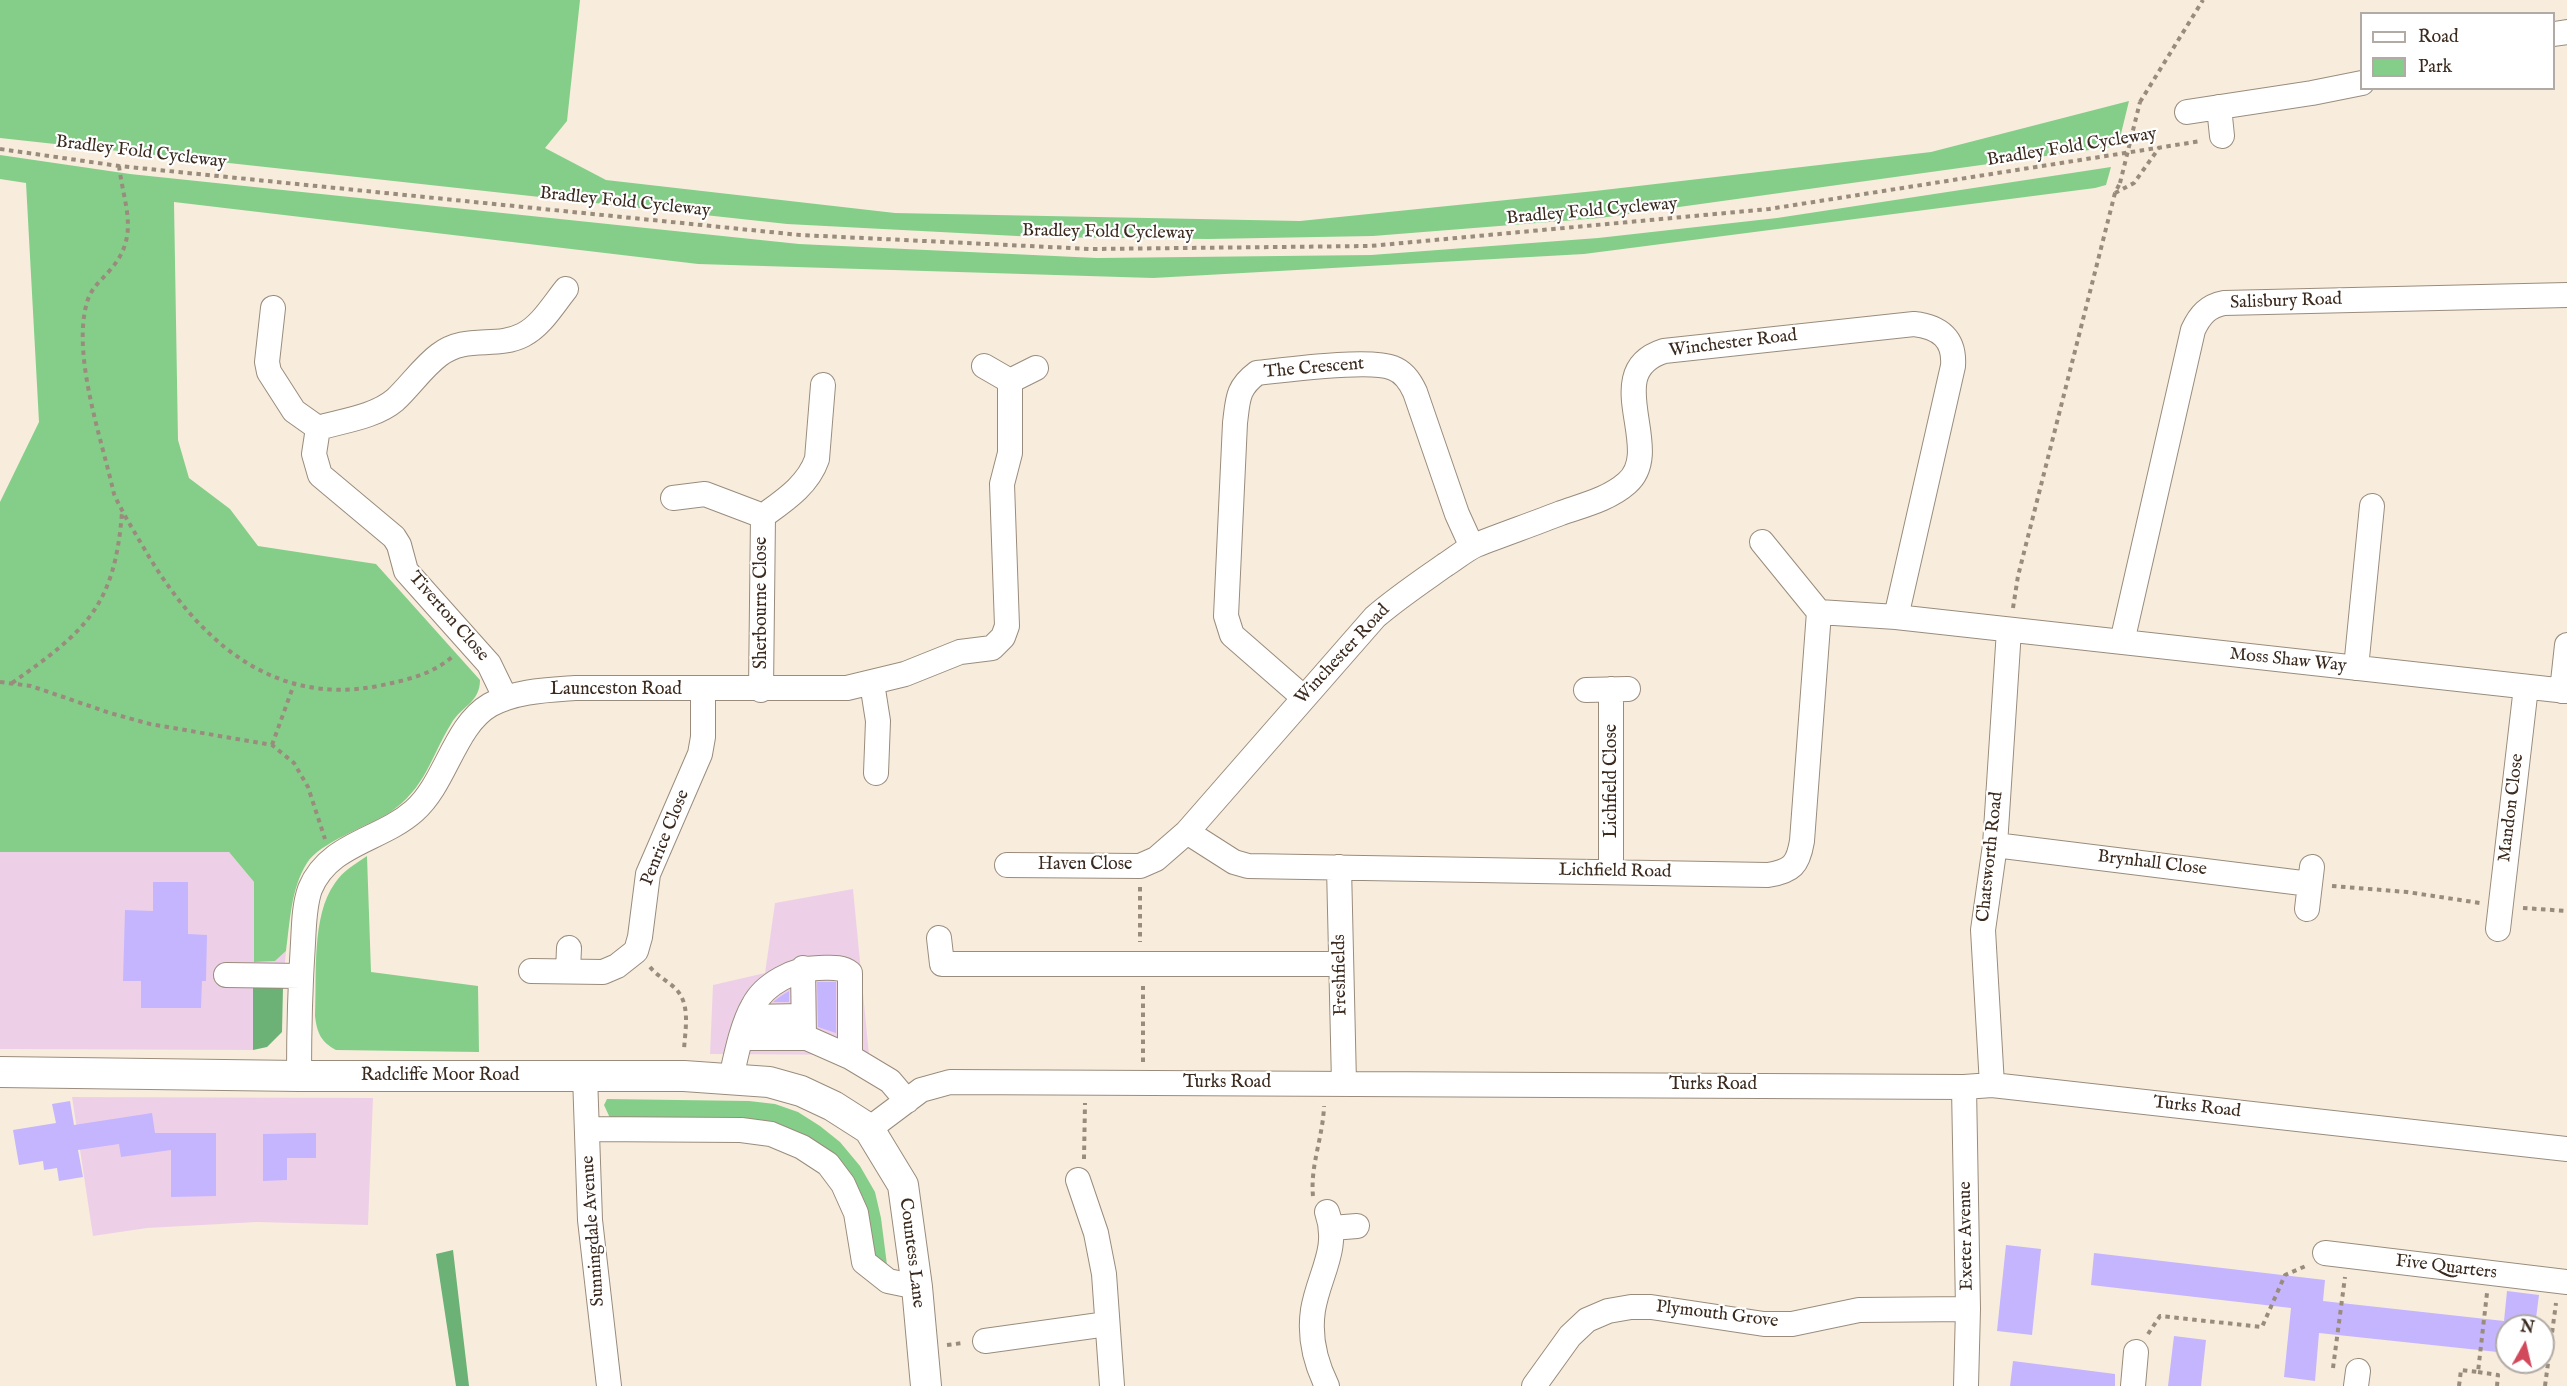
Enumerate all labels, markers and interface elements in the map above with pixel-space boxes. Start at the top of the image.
legend [2360,12,2555,90]
text: Road [2418,26,2459,49]
text: Park [2418,56,2452,79]
street label: Bradley Fold Cycleway [1986,124,2158,172]
street label: Bradley Fold Cycleway [54,132,228,174]
street label: Bradley Fold Cycleway [539,183,711,223]
street label: Bradley Fold Cycleway [1506,194,1678,230]
street label: Bradley Fold Cycleway [1022,221,1194,245]
street label: Salisbury Road [2230,289,2342,315]
street label: Winchester Road [1668,325,1798,363]
street label: The Crescent [1263,354,1365,384]
street label: Sherbourne Close [751,537,773,669]
street label: Tiverton Close [403,568,493,666]
street label: Winchester Road [1291,600,1395,710]
street label: Moss Shaw Way [2228,644,2348,678]
street label: Launceston Road [550,679,682,701]
street label: Lichfield Close [1601,724,1623,838]
street label: Mandon Close [2495,753,2529,863]
street label: Penrice Close [637,787,695,889]
street label: Chatsworth Road [1973,791,2009,923]
street label: Brynhall Close [2096,847,2208,881]
street label: Haven Close [1038,854,1132,876]
street label: Lichfield Road [1558,860,1672,884]
street label: Freshfields [1329,934,1353,1016]
street label: Radcliffe Moor Road [361,1065,519,1087]
street label: Turks Road [1183,1072,1271,1094]
street label: Turks Road [1669,1074,1757,1096]
street label: Turks Road [2152,1093,2242,1123]
street label: Sunningdale Avenue [578,1155,610,1307]
street label: Exeter Avenue [1955,1181,1979,1291]
street label: Countess Lane [894,1197,928,1309]
street label: Five Quarters [2394,1251,2498,1285]
street label: Plymouth Grove [1655,1297,1779,1333]
north arrow [2495,1314,2555,1374]
text: N [2519,1317,2535,1339]

